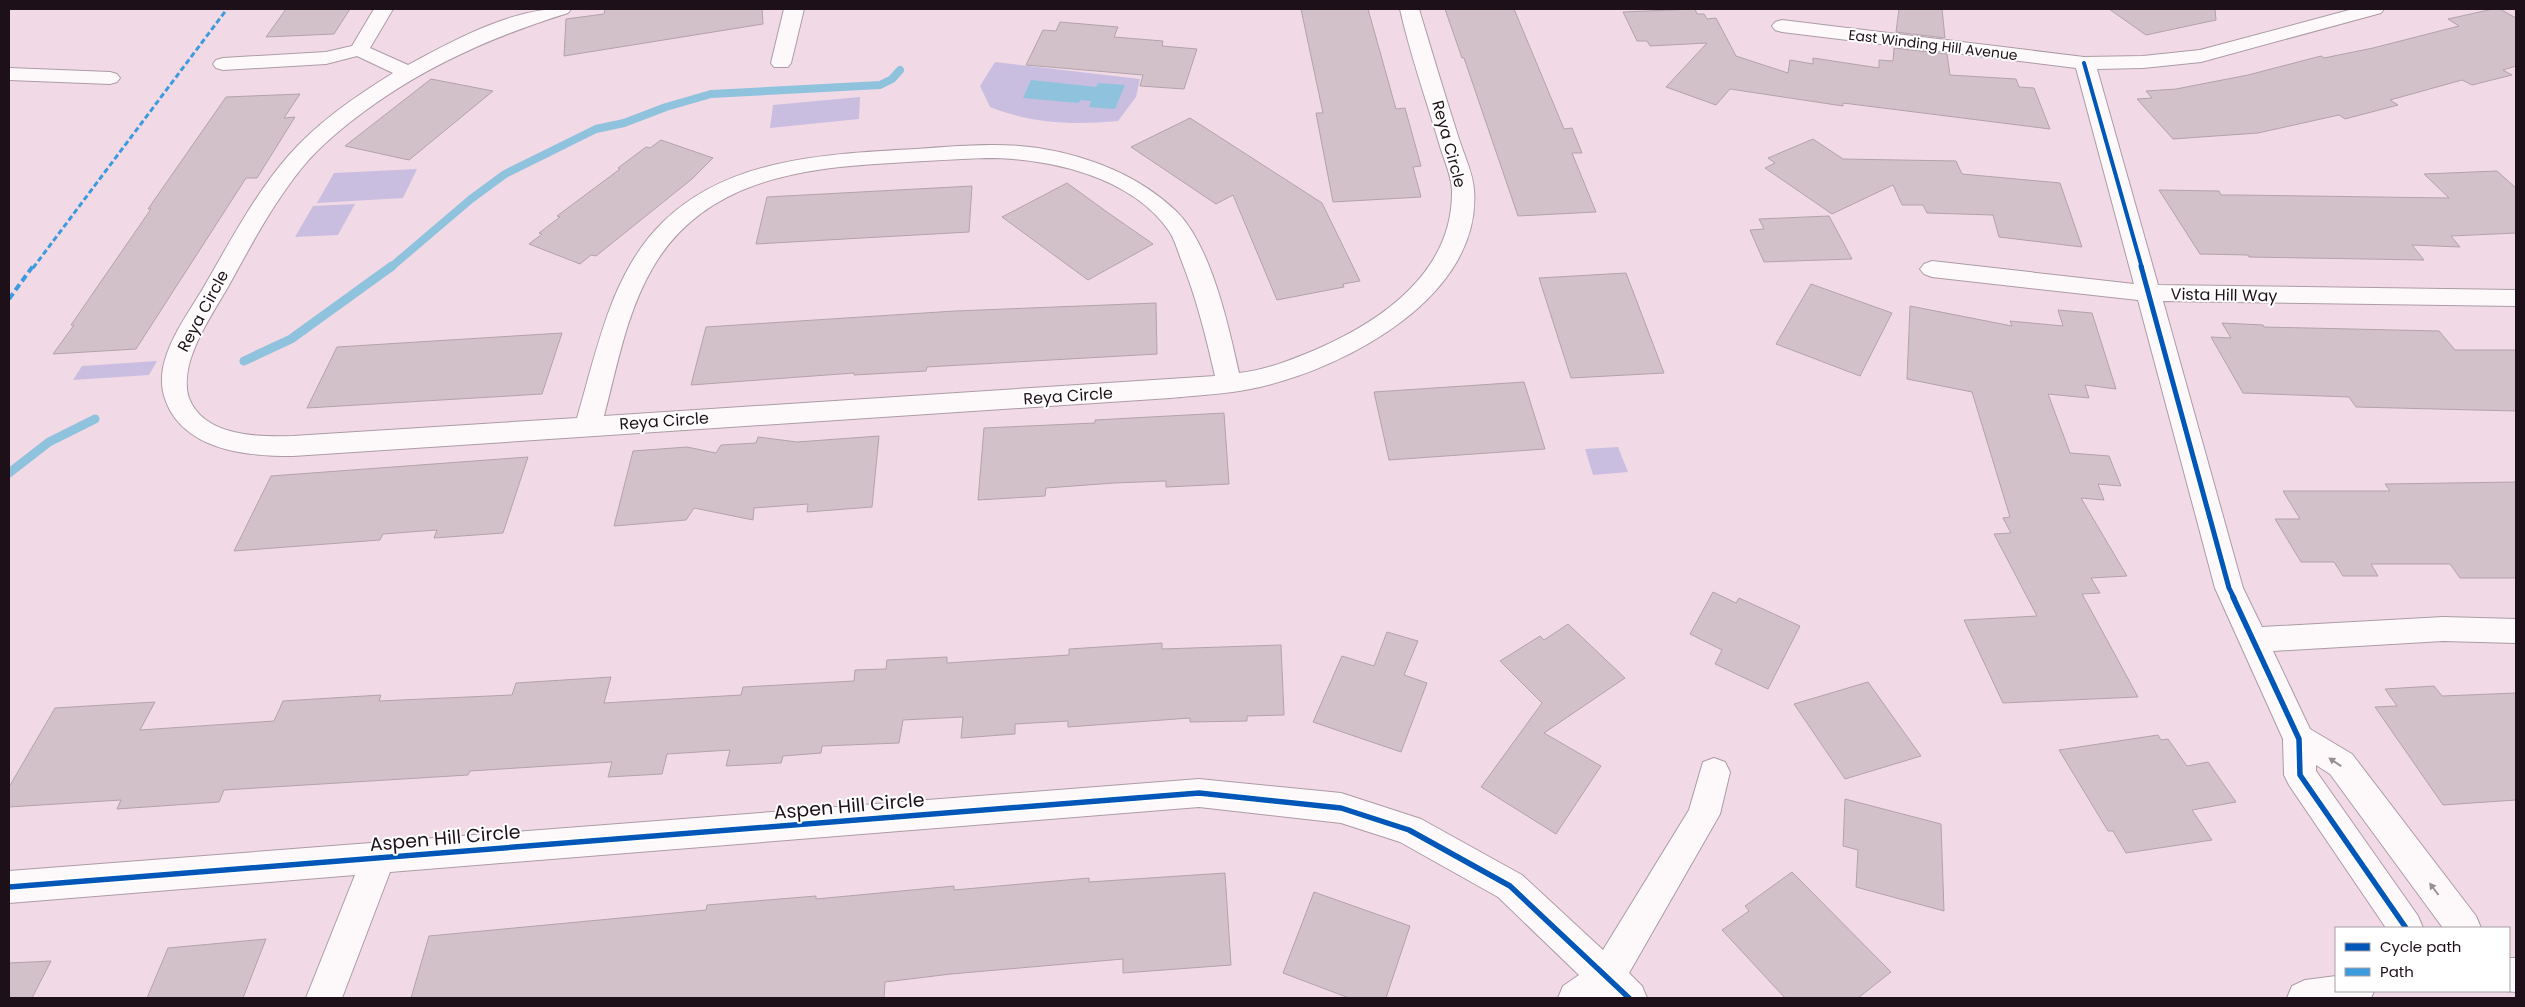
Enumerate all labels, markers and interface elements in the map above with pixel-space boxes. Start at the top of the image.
street label: East Winding Hill Avenue [1847,25,2019,65]
street label: Reya Circle [1426,98,1472,190]
street label: Reya Circle [172,266,234,356]
street label: Vista Hill Way [2171,283,2277,307]
street label: Reya Circle [1023,381,1114,411]
street label: Reya Circle [619,406,710,436]
one-way arrow [2328,757,2342,766]
street label: Aspen Hill Circle [772,786,926,826]
street label: Aspen Hill Circle [368,818,522,858]
one-way arrow [2429,883,2440,896]
legend [2335,927,2510,992]
text: Cycle path [2380,936,2461,957]
text: Path [2380,961,2414,982]

